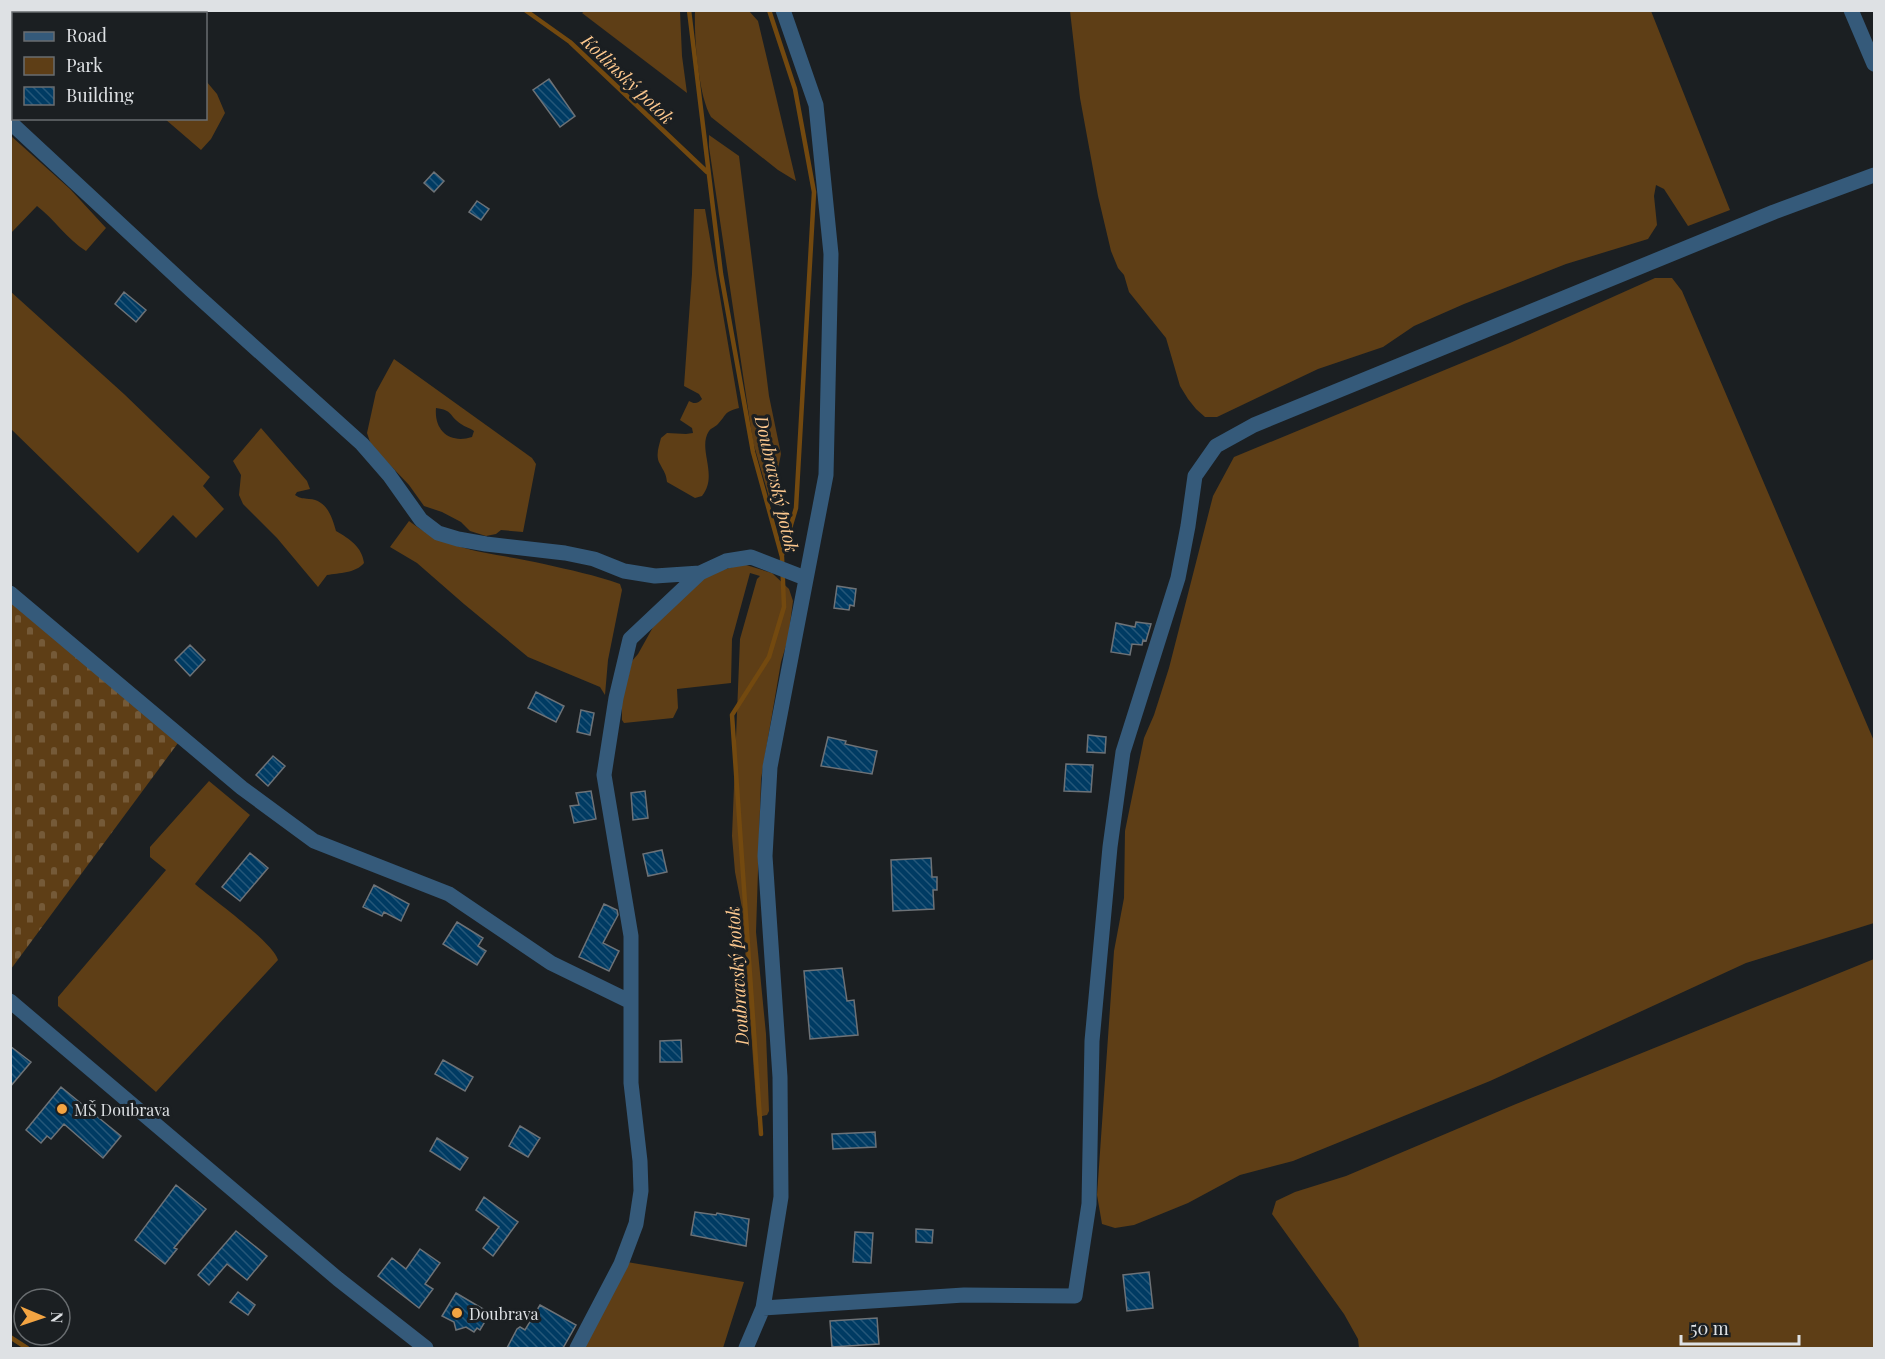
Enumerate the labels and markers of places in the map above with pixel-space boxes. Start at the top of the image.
place label: MŠ Doubrava [74,1099,170,1120]
marker: MŠ Doubrava [55,1102,69,1116]
place label: Doubrava [469,1303,538,1324]
marker: Doubrava [450,1306,464,1320]

